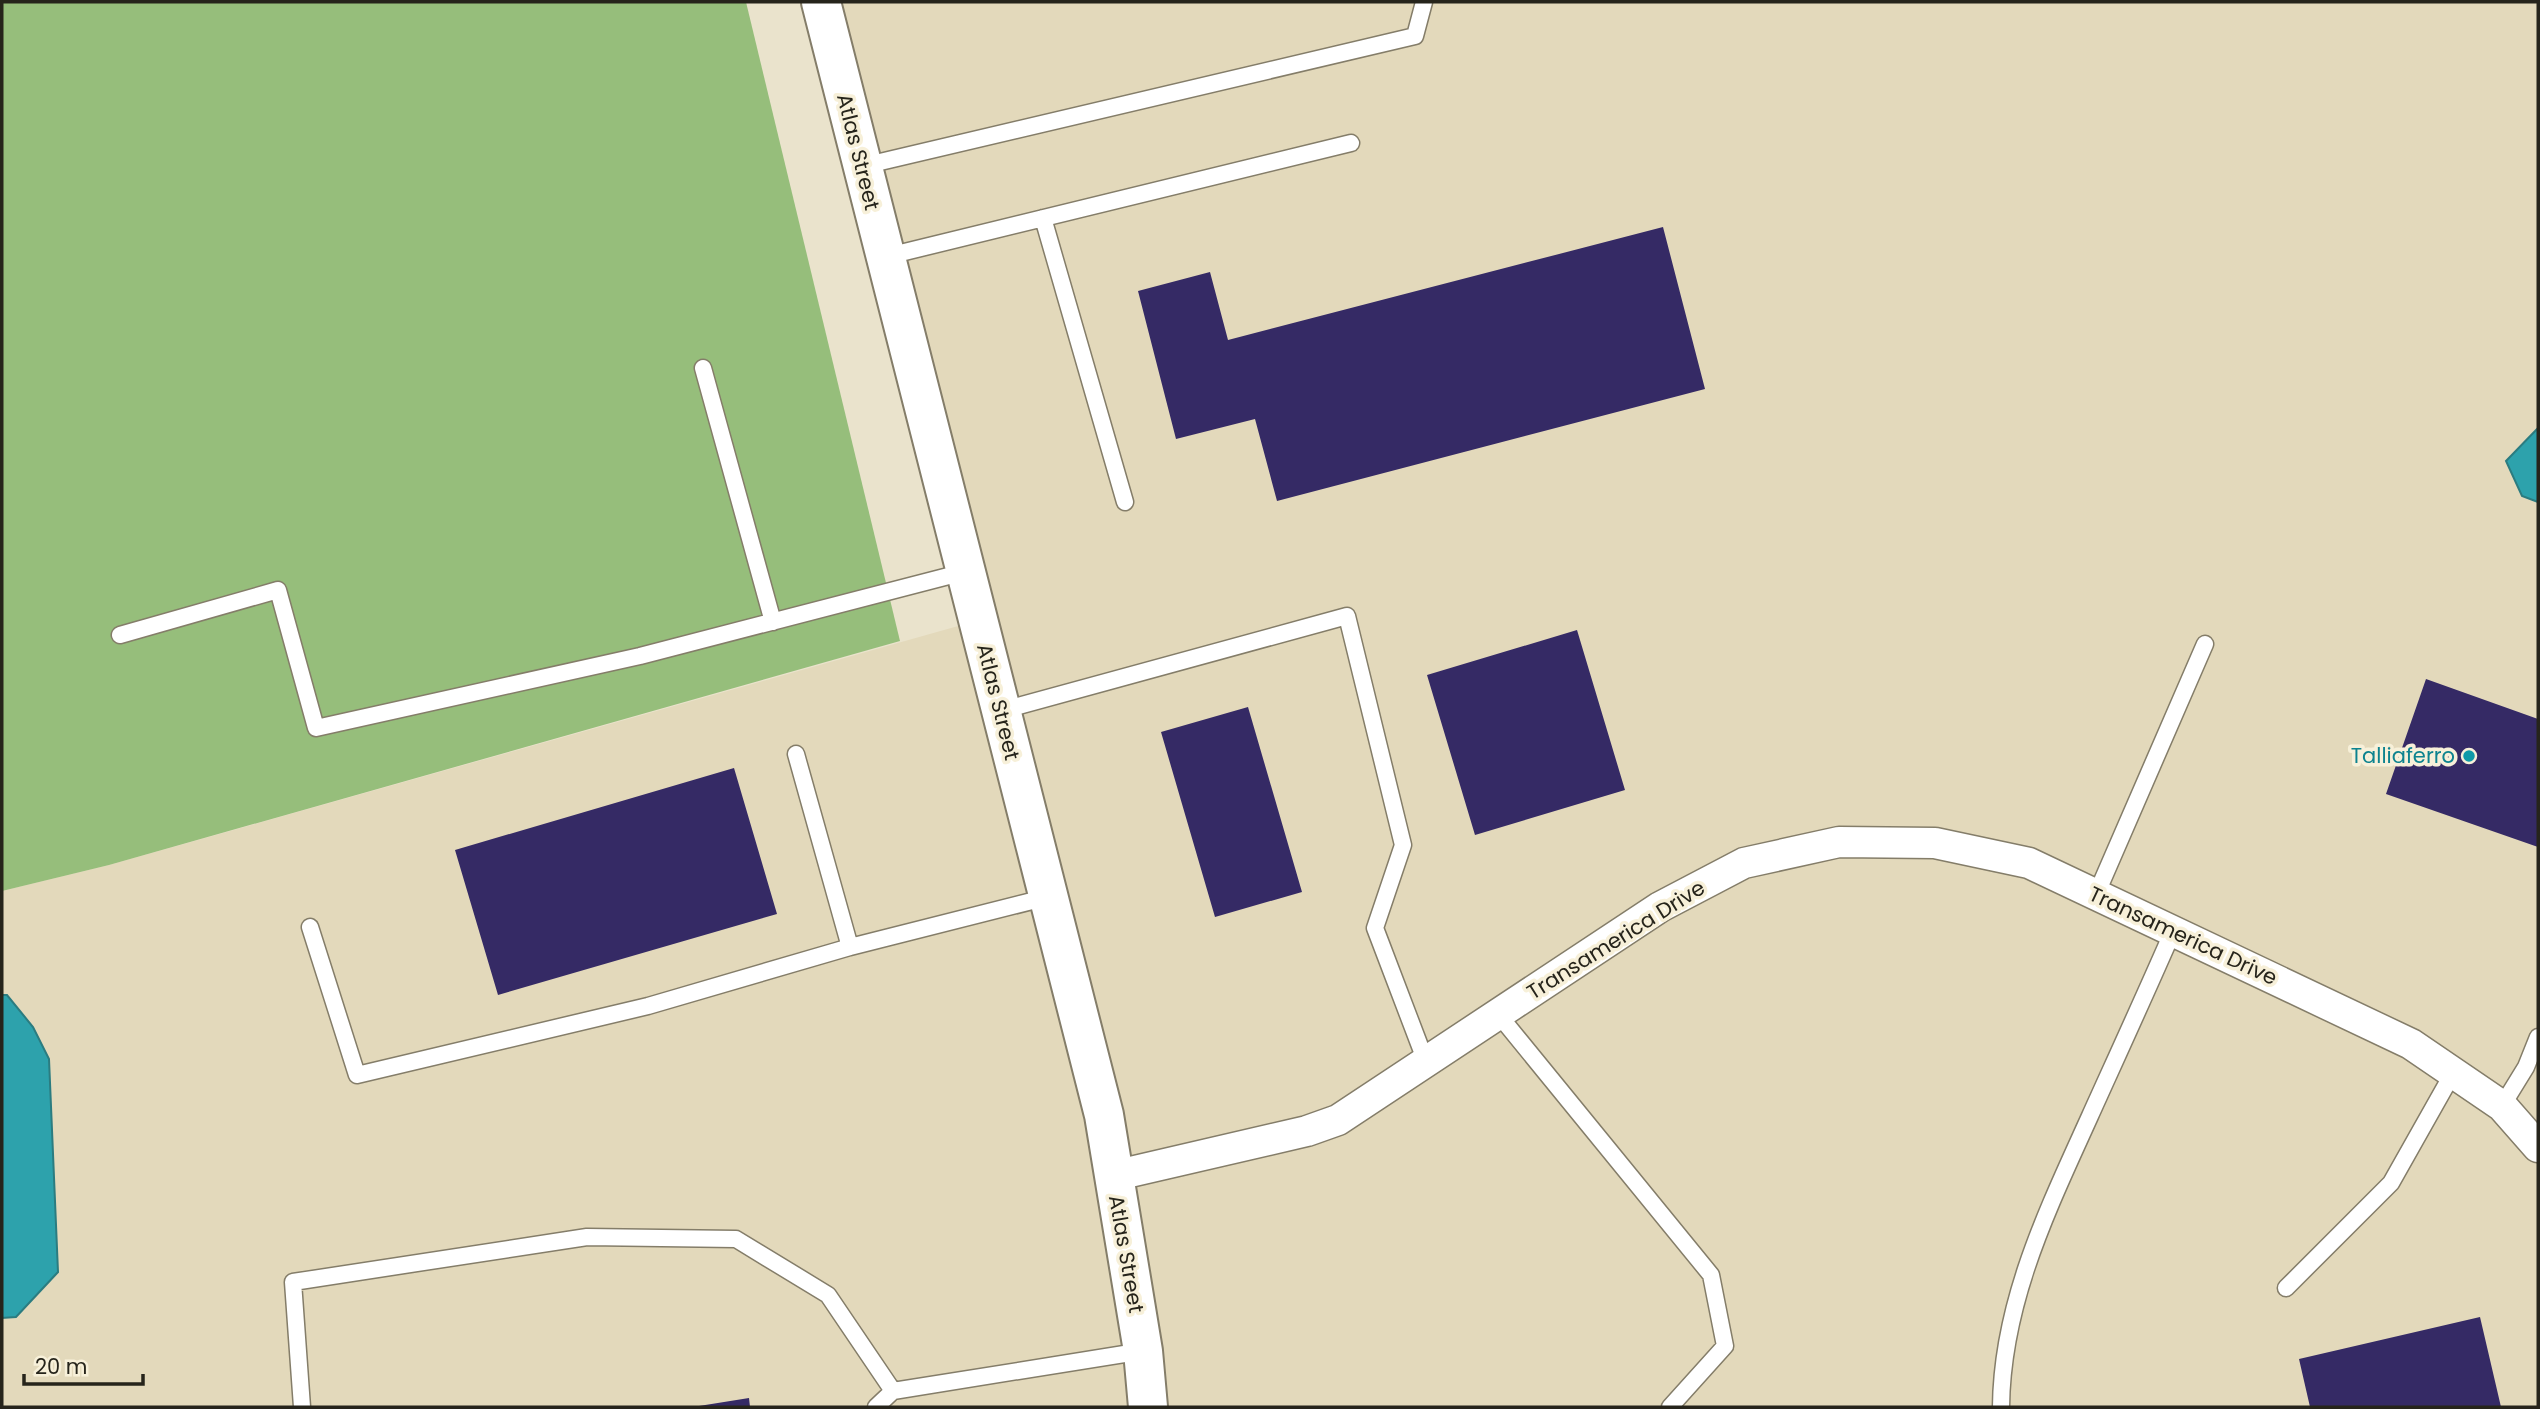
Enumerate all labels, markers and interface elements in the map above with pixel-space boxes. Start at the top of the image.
street label: Atlas Street [830,91,887,213]
street label: Atlas Street [970,641,1027,763]
place label: Talliaferro [2351,741,2455,770]
marker: Talliaferro [2461,748,2477,764]
street label: Transamerica Drive [1521,873,1710,1006]
street label: Transamerica Drive [2084,879,2282,992]
street label: Atlas Street [1102,1193,1151,1315]
scale bar [24,1342,144,1386]
text: 20 m [35,1352,88,1381]

